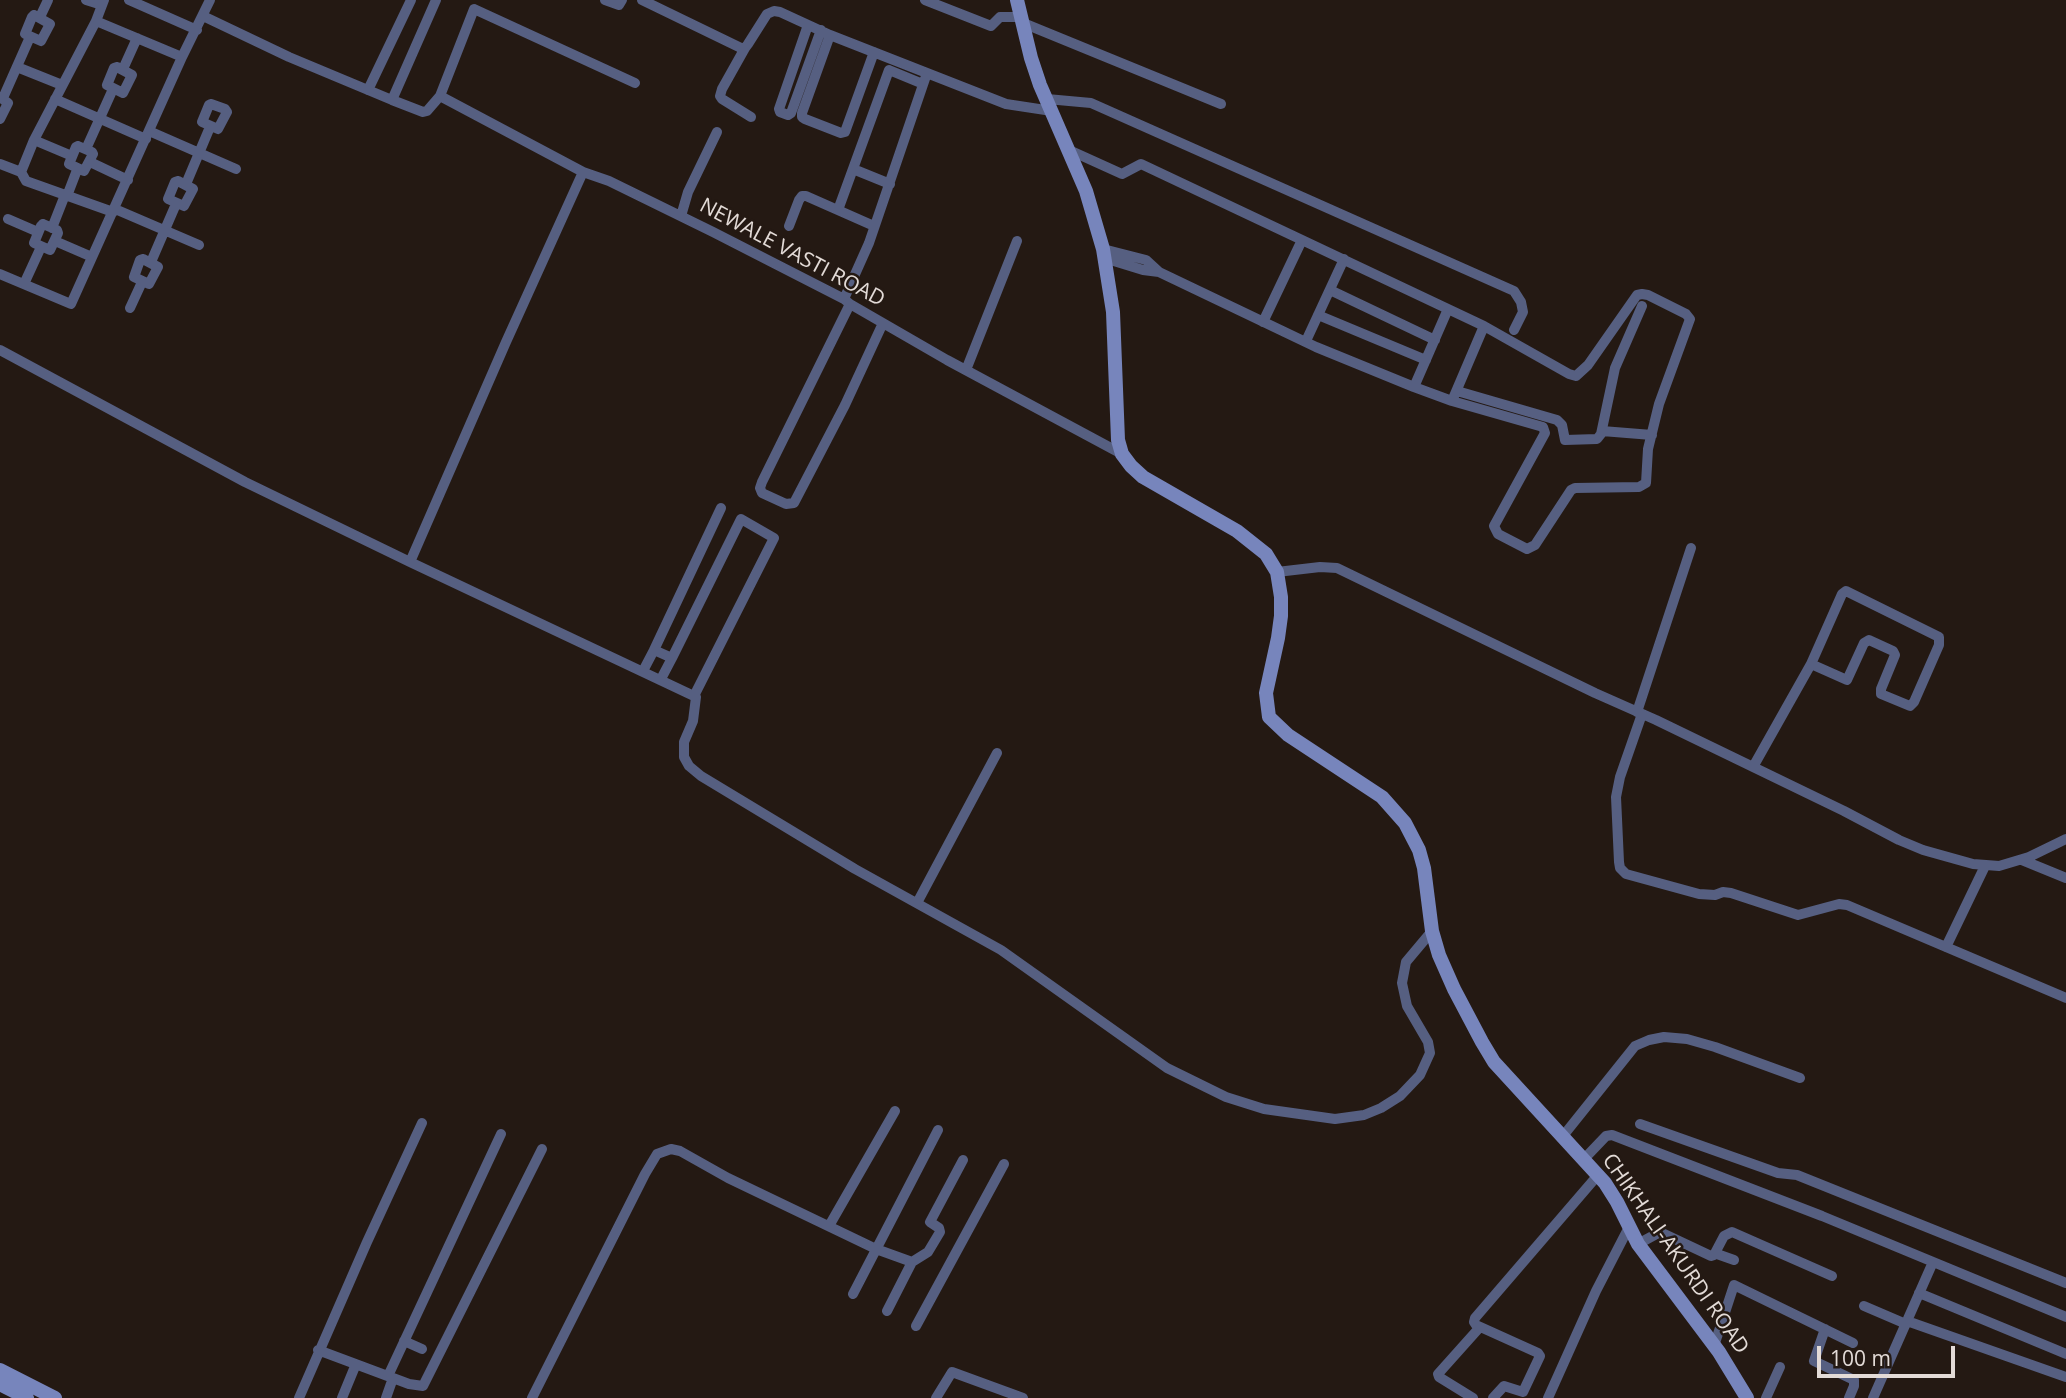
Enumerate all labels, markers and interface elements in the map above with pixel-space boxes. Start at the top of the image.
street label: NEWALE VASTI ROAD [695,193,889,313]
street label: CHIKHALI-AKURDI ROAD [1596,1149,1754,1359]
scale bar [1821,1332,1959,1376]
text: 100 m [1830,1344,1891,1372]

